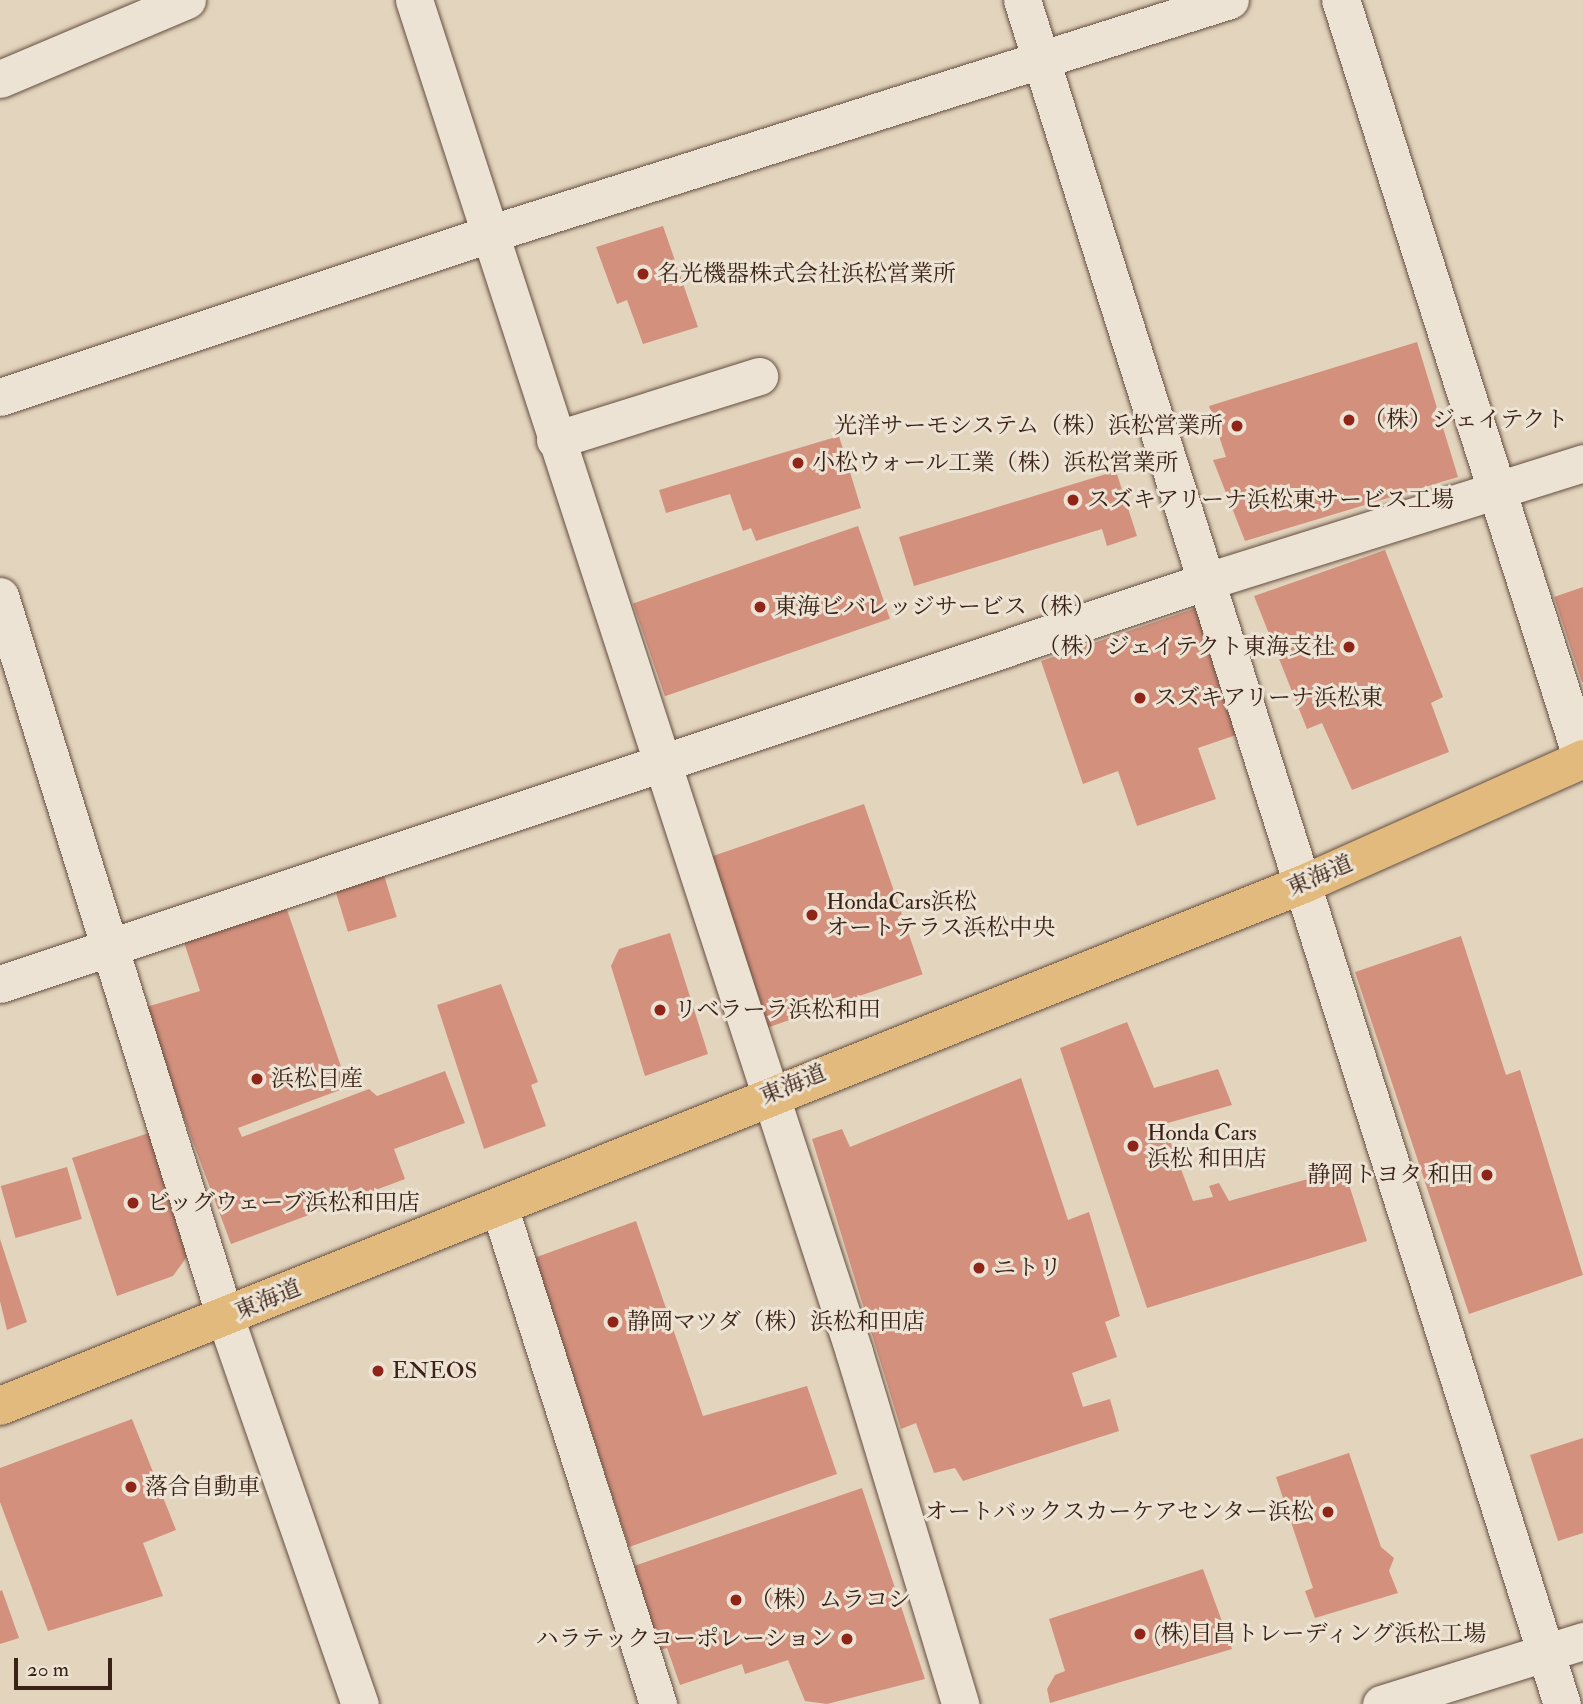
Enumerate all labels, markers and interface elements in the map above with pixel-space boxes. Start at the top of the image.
place label: 名光機器株式会社浜松営業所 [657,260,956,288]
marker: 名光機器株式会社浜松営業所 [635,266,651,282]
place label: （株）ジェイテクト [1363,406,1570,434]
place label: 光洋サーモシステム（株）浜松営業所 [832,412,1223,440]
marker: （株）ジェイテクト [1341,412,1357,428]
marker: 光洋サーモシステム（株）浜松営業所 [1229,418,1245,434]
place label: 小松ウォール工業（株）浜松営業所 [812,449,1180,477]
marker: 小松ウォール工業（株）浜松営業所 [790,455,806,471]
place label: スズキアリーナ浜松東サービス工場 [1087,486,1455,514]
marker: スズキアリーナ浜松東サービス工場 [1065,492,1081,508]
place label: 東海ビバレッジサービス（株） [774,593,1096,621]
marker: 東海ビバレッジサービス（株） [752,599,768,615]
place label: （株）ジェイテクト東海支社 [1036,633,1335,661]
marker: （株）ジェイテクト東海支社 [1341,639,1357,655]
place label: スズキアリーナ浜松東 [1154,684,1384,712]
marker: スズキアリーナ浜松東 [1132,690,1148,706]
street label: 東海道 [1283,850,1357,902]
place label: HondaCars浜松 オートテラス浜松中央 [826,888,1056,942]
marker: HondaCars浜松 オートテラス浜松中央 [804,907,820,923]
place label: リベラーラ浜松和田 [674,996,881,1024]
marker: リベラーラ浜松和田 [652,1002,668,1018]
street label: 東海道 [756,1059,830,1111]
place label: 浜松日産 [271,1065,363,1093]
marker: 浜松日産 [249,1071,265,1087]
place label: Honda Cars 浜松 和田店 [1147,1119,1267,1173]
marker: Honda Cars 浜松 和田店 [1125,1138,1141,1154]
place label: 静岡トヨタ 和田 [1307,1161,1473,1189]
marker: 静岡トヨタ 和田 [1479,1167,1495,1183]
place label: ビッグウェーブ浜松和田店 [147,1189,423,1217]
marker: ビッグウェーブ浜松和田店 [125,1195,141,1211]
place label: ニトリ [993,1254,1062,1282]
marker: ニトリ [971,1260,987,1276]
street label: 東海道 [231,1274,305,1326]
place label: 静岡マツダ（株）浜松和田店 [627,1308,926,1336]
marker: 静岡マツダ（株）浜松和田店 [605,1314,621,1330]
place label: ENEOS [392,1357,477,1385]
marker: ENEOS [370,1363,386,1379]
place label: 落合自動車 [145,1473,260,1501]
marker: 落合自動車 [123,1479,139,1495]
place label: オートバックスカーケアセンター浜松 [923,1498,1314,1526]
marker: オートバックスカーケアセンター浜松 [1320,1504,1336,1520]
place label: （株）ムラコシ [750,1586,911,1614]
marker: （株）ムラコシ [728,1592,744,1608]
place label: (株)日昌トレーディング浜松工場 [1154,1620,1489,1648]
place label: ハラテックコーポレーション [534,1625,833,1653]
marker: (株)日昌トレーディング浜松工場 [1132,1626,1148,1642]
marker: ハラテックコーポレーション [839,1631,855,1647]
scale bar [18,1644,116,1688]
text: 20 m [27,1656,69,1683]

